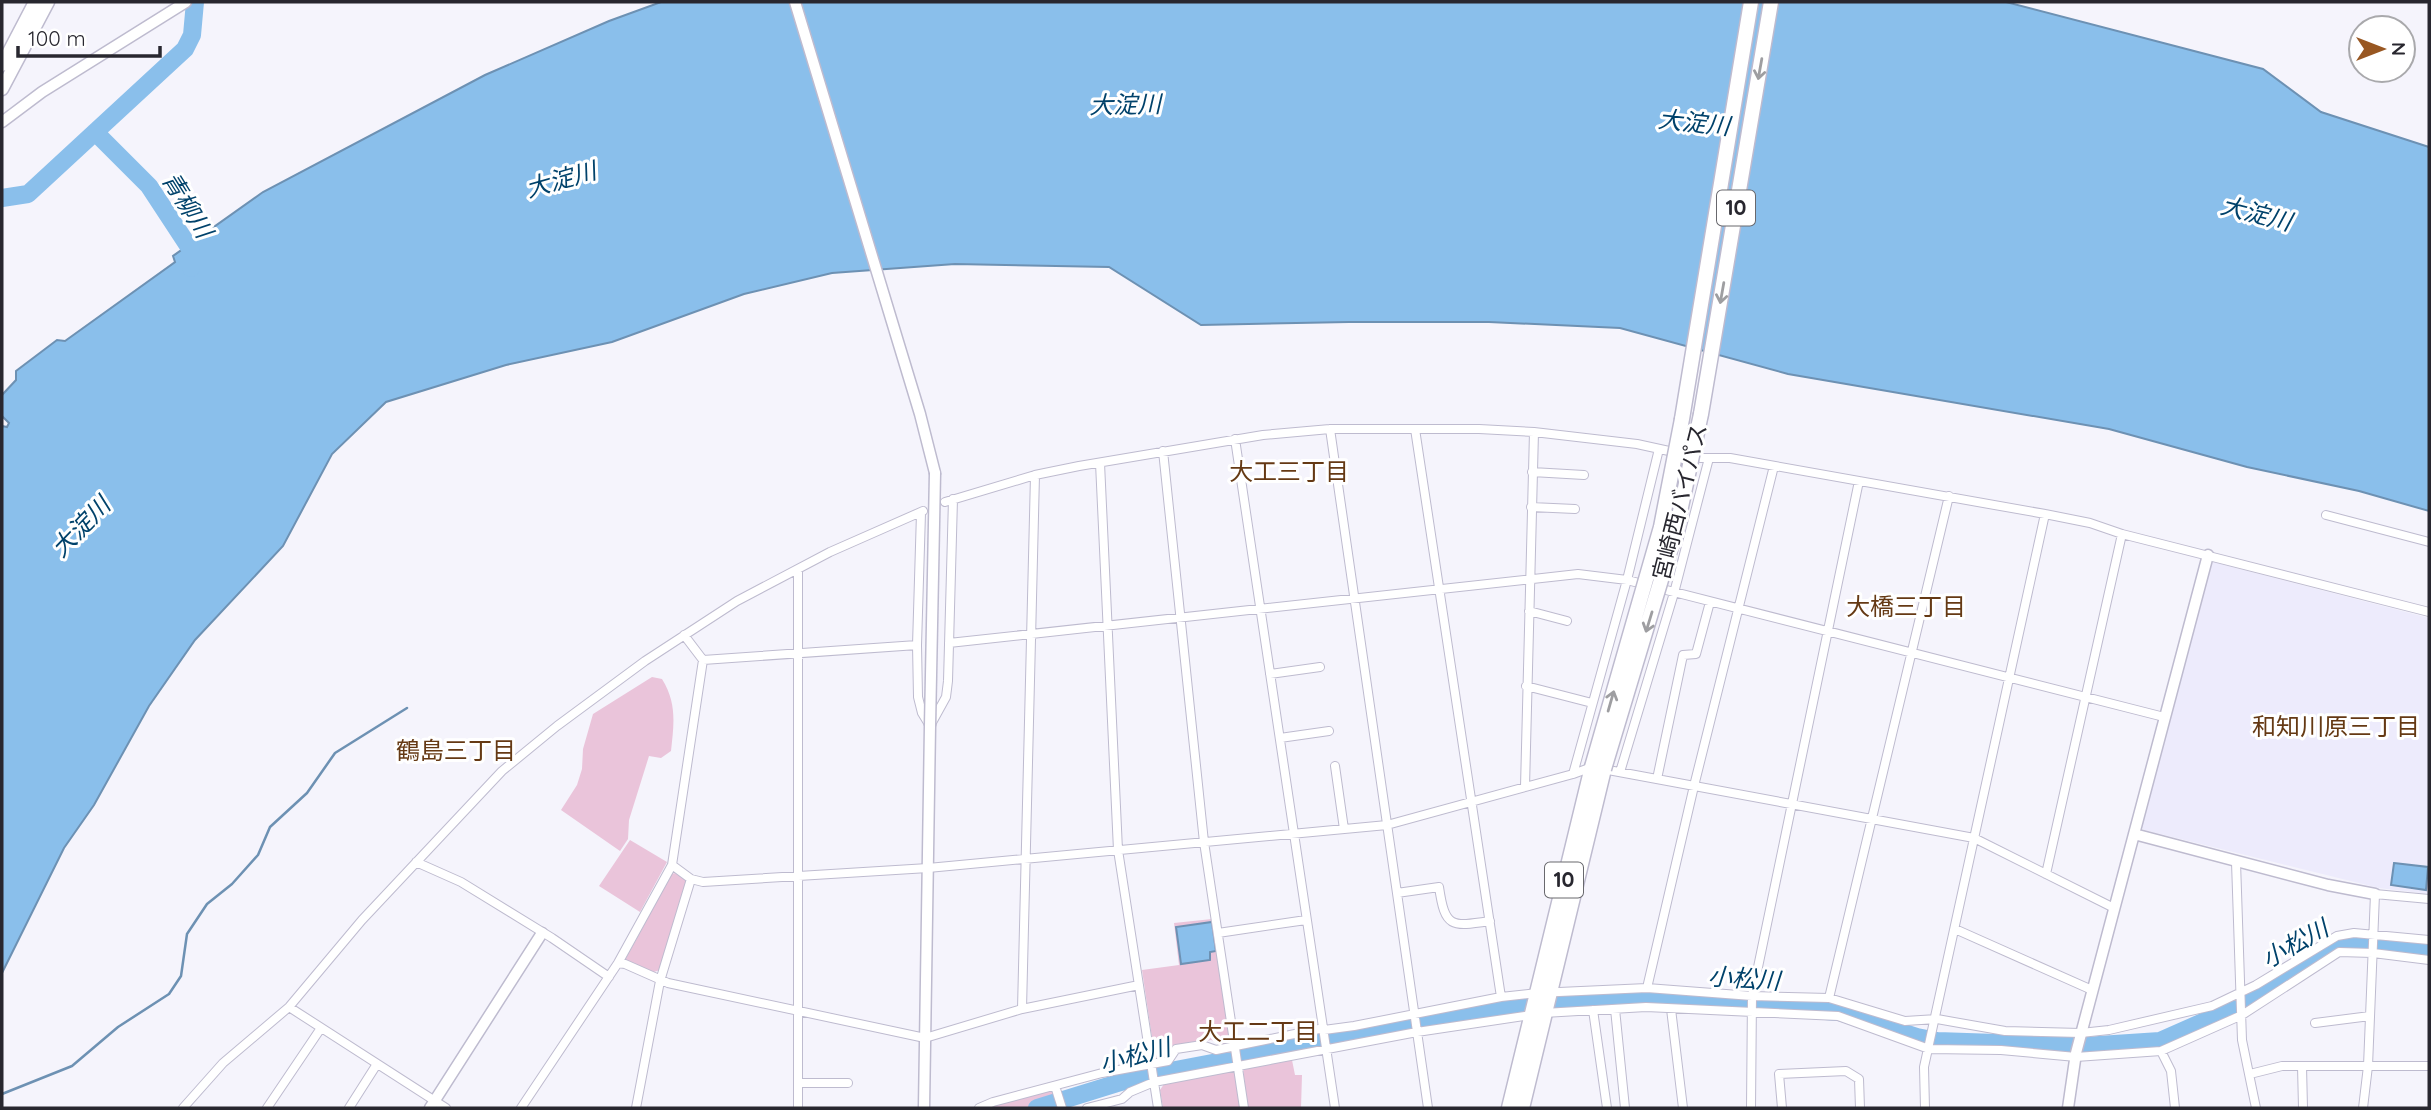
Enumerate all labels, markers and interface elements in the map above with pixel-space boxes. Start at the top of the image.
scale bar [18,14,159,58]
north arrow [2347,14,2417,84]
text: 100 m [28,25,86,51]
text: N [2387,42,2411,56]
one-way arrow [1753,57,1766,80]
water label: 大淀川 [1089,88,1164,120]
water label: 大淀川 [1657,103,1734,141]
water label: 大淀川 [522,154,602,203]
water label: 青柳川 [156,166,221,245]
road number: 10 [1717,190,1755,226]
water label: 大淀川 [2218,190,2298,237]
one-way arrow [1715,281,1728,304]
street label: 宮崎西バイパス [1646,420,1713,583]
district label: 大工三丁目 [1229,456,1349,486]
water label: 大淀川 [44,488,118,563]
district label: 大橋三丁目 [1846,591,1966,621]
one-way arrow [1641,611,1654,633]
one-way arrow [1605,691,1618,713]
district label: 和知川原三丁目 [2252,711,2420,741]
district label: 鶴島三丁目 [396,735,516,765]
road number: 10 [1545,862,1583,898]
water label: 小松川 [2256,911,2336,974]
water label: 小松川 [1707,961,1784,996]
district label: 大工二丁目 [1198,1016,1318,1046]
water label: 小松川 [1096,1030,1176,1079]

